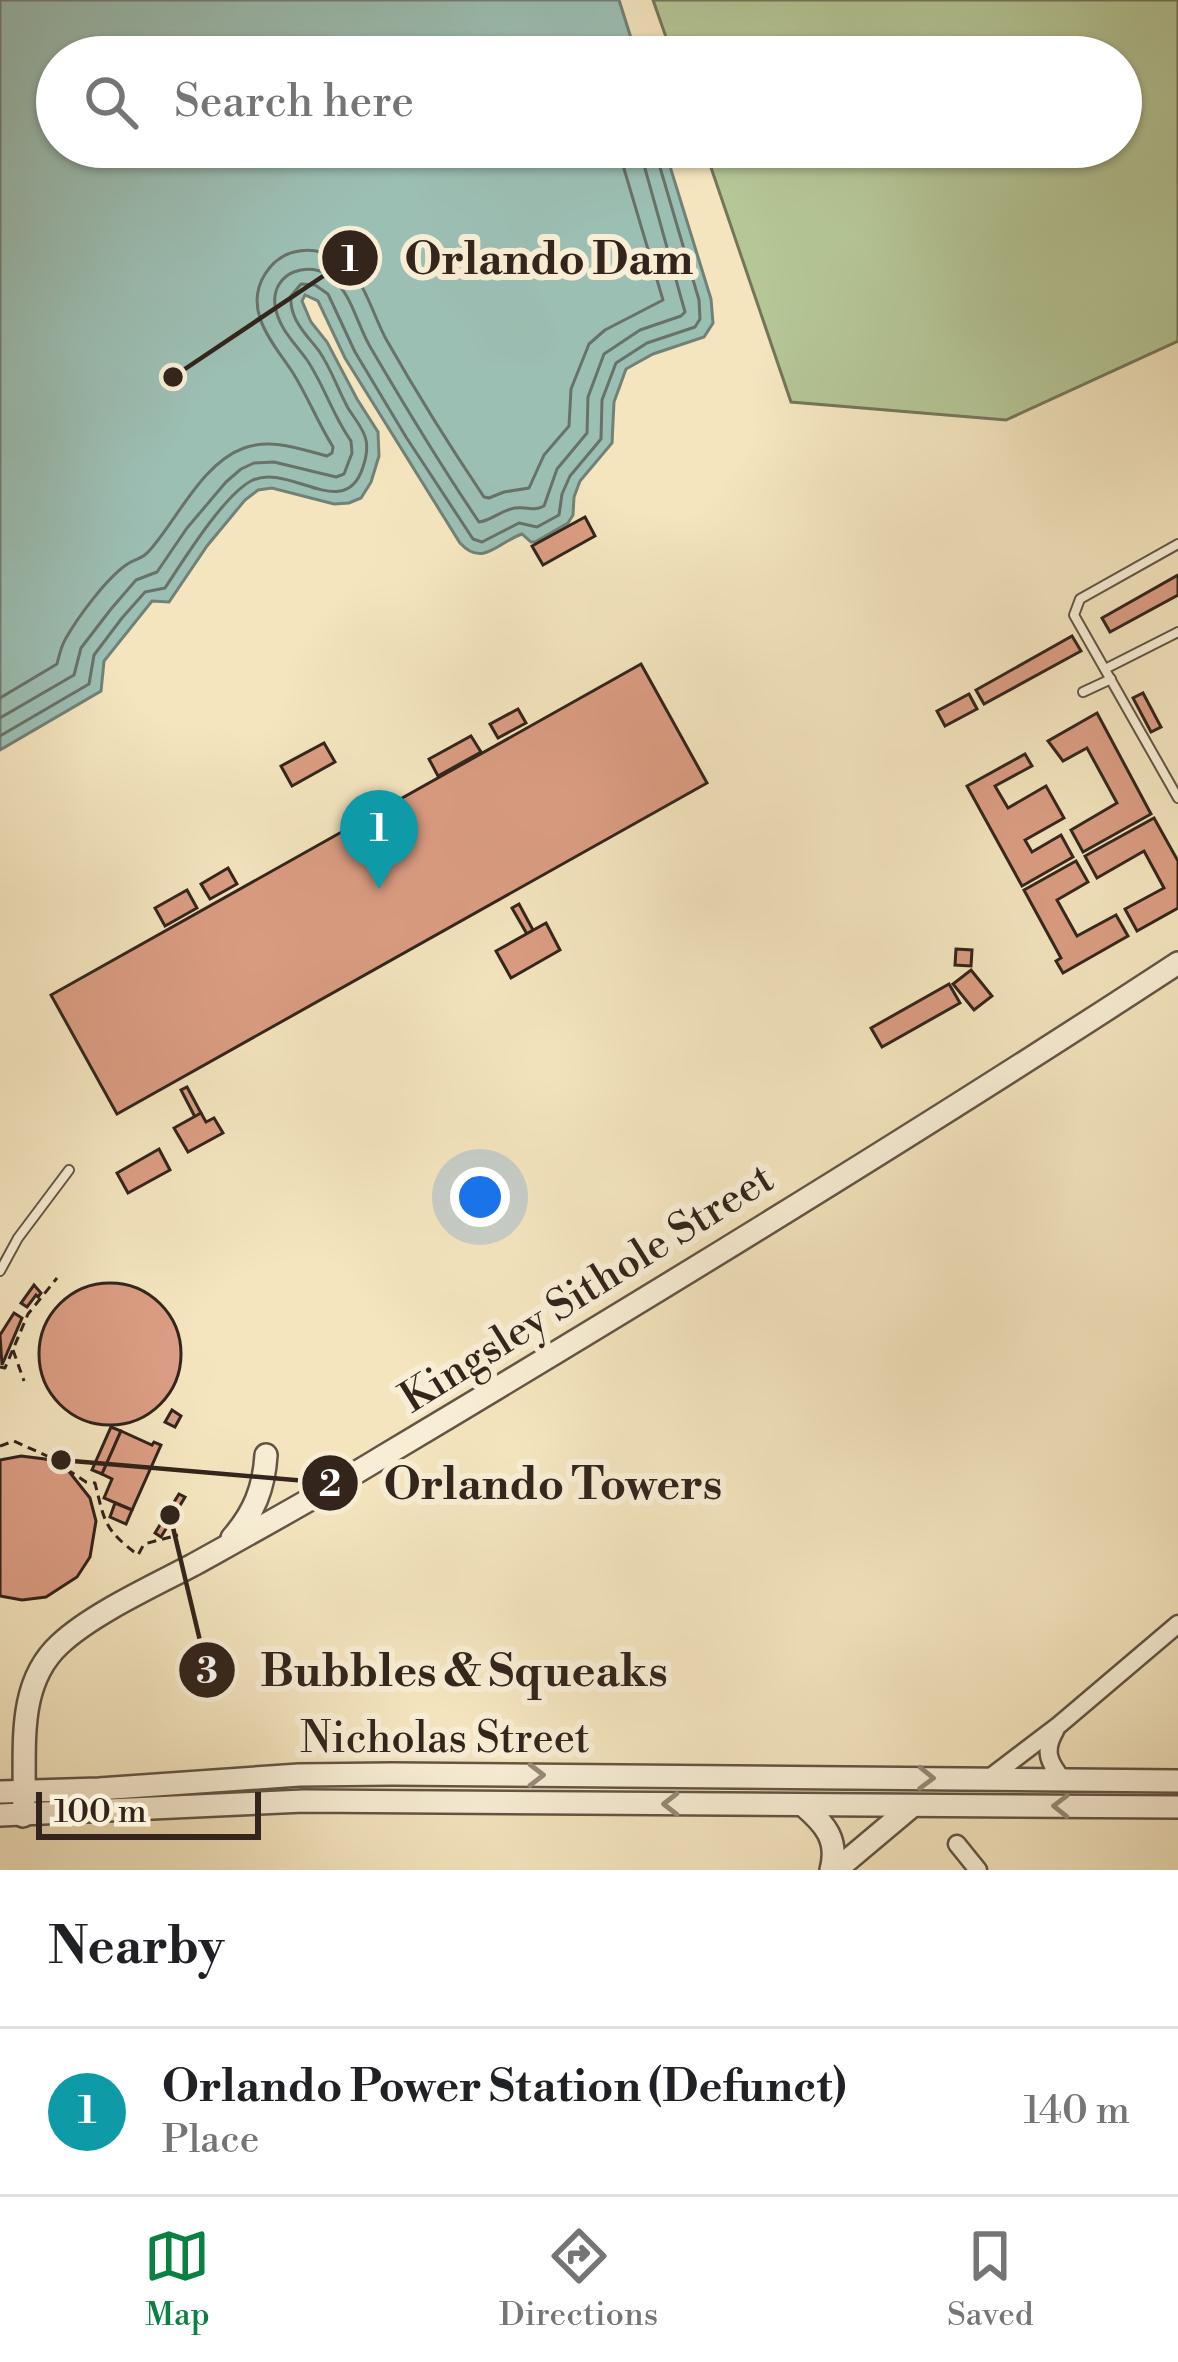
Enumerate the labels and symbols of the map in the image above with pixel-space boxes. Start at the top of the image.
callout: Orlando Dam [320,218,717,299]
text: Orlando Dam [405,232,694,289]
text: 1 [341,238,359,283]
pin: 1 [340,790,418,889]
street label: Kingsley Sithole Street [391,1153,784,1426]
your location [450,1167,510,1227]
callout: Orlando Towers [300,1443,746,1524]
text: Orlando Towers [384,1457,722,1514]
text: 2 [319,1463,341,1508]
callout: Bubbles & Squeaks [177,1629,692,1710]
text: Bubbles & Squeaks [260,1644,668,1701]
text: 3 [196,1650,218,1695]
street label: Nicholas Street [300,1713,590,1766]
one-way arrow [528,1762,546,1788]
one-way arrow [917,1765,936,1791]
scale bar [36,1786,261,1839]
one-way arrow [661,1791,679,1817]
one-way arrow [1051,1793,1069,1819]

